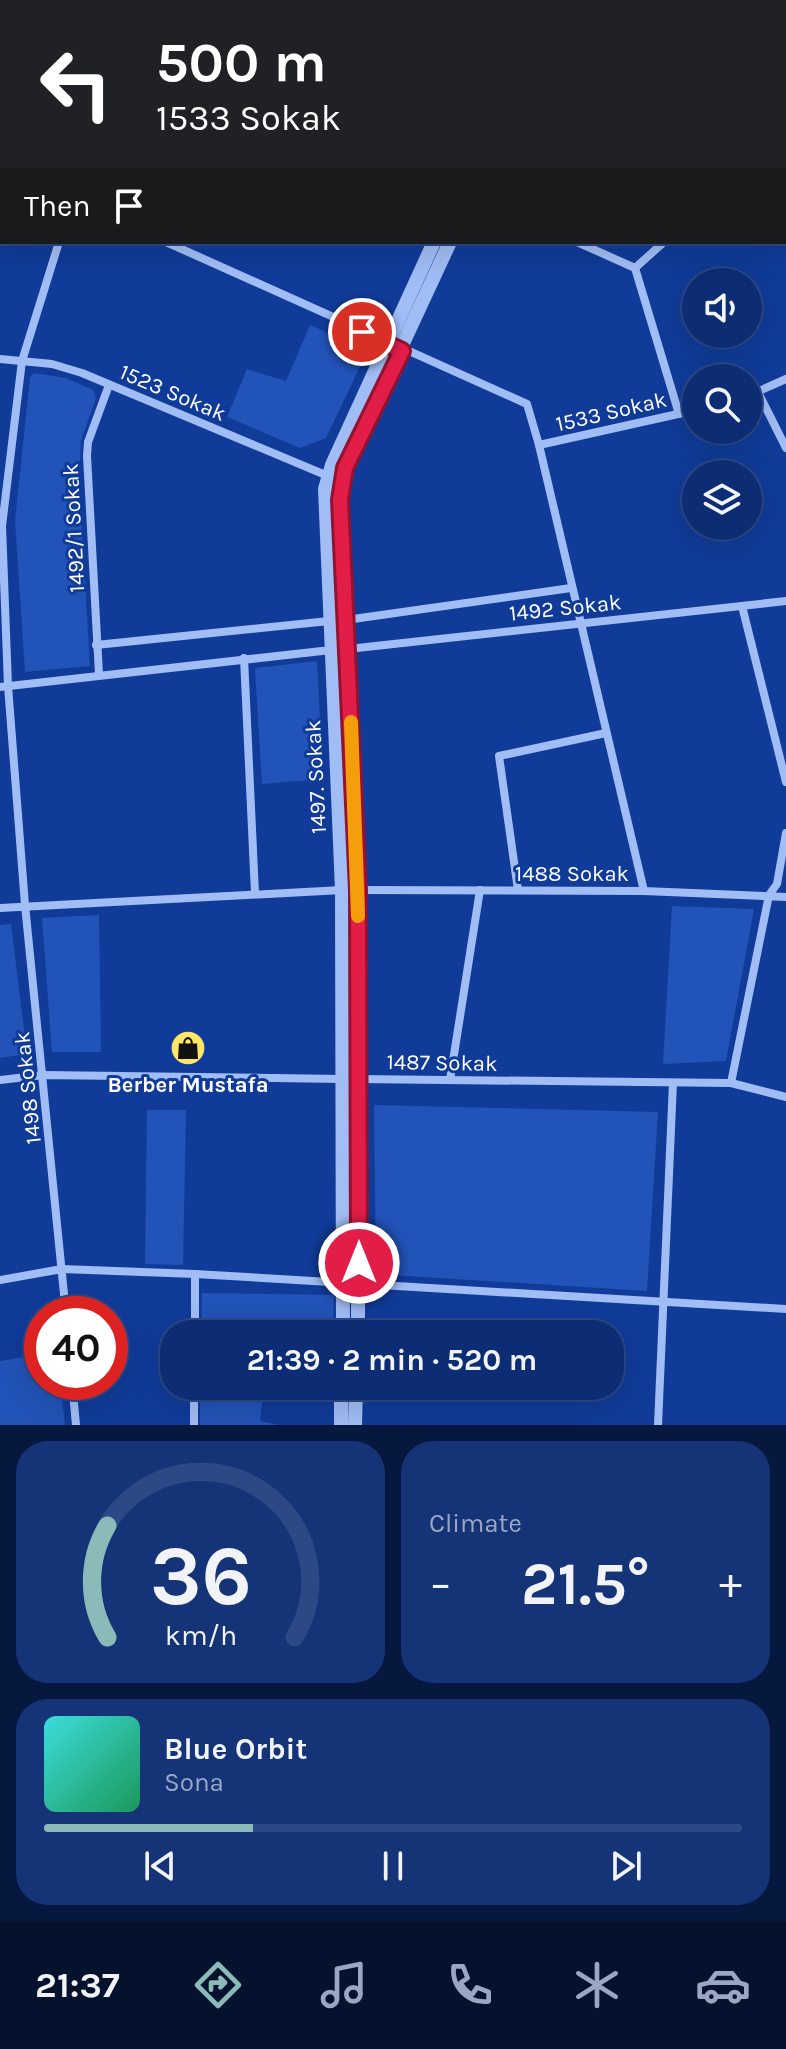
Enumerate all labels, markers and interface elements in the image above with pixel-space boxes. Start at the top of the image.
text: 500 m [156,30,327,95]
icon: left [24,32,128,136]
text: 1533 Sokak [156,97,341,139]
icon: arrive [107,184,151,228]
text: Then [24,188,91,224]
map controls [682,268,762,540]
button: sound [682,268,762,348]
pin [328,298,396,366]
icon: arrive [340,310,384,354]
street label: 1523 Sokak [116,359,230,427]
button: search [682,364,762,444]
street label: 1533 Sokak [553,387,669,437]
button: layers [682,460,762,540]
street label: 1492/1 Sokak [58,463,90,593]
street label: 1492 Sokak [508,589,622,627]
street label: 1497. Sokak [300,719,332,835]
street label: 1488 Sokak [515,861,629,887]
shop icon: Berber Mustafa [169,1029,207,1067]
street label: 1498 Sokak [9,1030,47,1146]
street label: 1487 Sokak [386,1049,498,1077]
place label: Berber Mustafa [107,1072,269,1098]
position arrow [317,1221,401,1305]
speed limit sign: 40 [24,1296,128,1400]
text: 21:39 · 2 min · 520 m [247,1342,537,1378]
text: Climate [429,1508,522,1539]
text: 36 [149,1528,252,1625]
text: 21.5° [521,1549,650,1619]
text: − [429,1558,452,1609]
text: + [719,1558,742,1609]
text: km/h [164,1619,237,1652]
text: Blue Orbit [164,1731,307,1767]
text: Sona [164,1767,224,1798]
icon: previous [138,1844,182,1888]
icon: pause [371,1844,415,1888]
icon: next [604,1844,648,1888]
icon: directions [190,1957,246,2013]
icon: music [316,1957,372,2013]
icon: phone [442,1957,498,2013]
icon: climate [569,1957,625,2013]
icon: car [695,1957,751,2013]
text: 21:37 [35,1964,120,2006]

